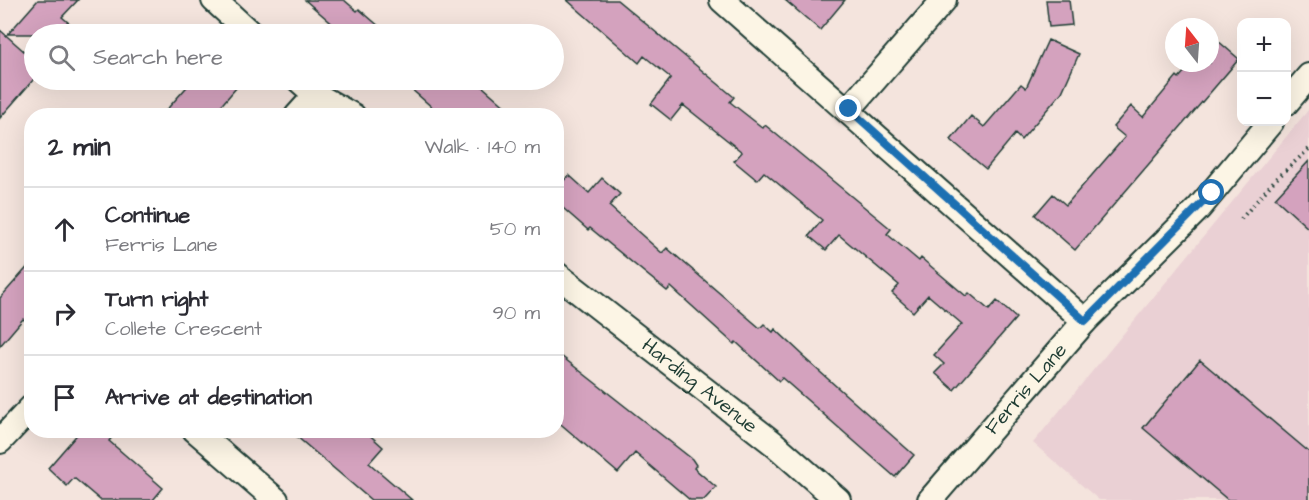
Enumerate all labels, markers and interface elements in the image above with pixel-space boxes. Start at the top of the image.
north arrow [1165,18,1219,72]
map controls [1237,18,1291,126]
button: + [1237,18,1291,72]
search box [24,24,564,90]
icon: search [45,41,78,74]
text: Search here [93,42,223,73]
button: − [1237,72,1291,126]
route end [835,95,861,121]
text: 2 min [48,129,110,165]
text: Walk · 140 m [424,133,540,161]
route start [1198,179,1224,205]
text: Continue [105,200,190,231]
icon: ahead [48,213,81,246]
text: 50 m [490,215,540,243]
text: Ferris Lane [105,231,218,259]
text: Turn right [105,284,208,315]
icon: right [48,297,81,330]
text: 90 m [492,299,540,327]
text: Collete Crescent [105,315,262,343]
street label: Harding Avenue [636,332,764,440]
street label: Ferris Lane [979,337,1074,441]
icon: arrive [48,381,81,414]
text: Arrive at destination [105,382,312,413]

